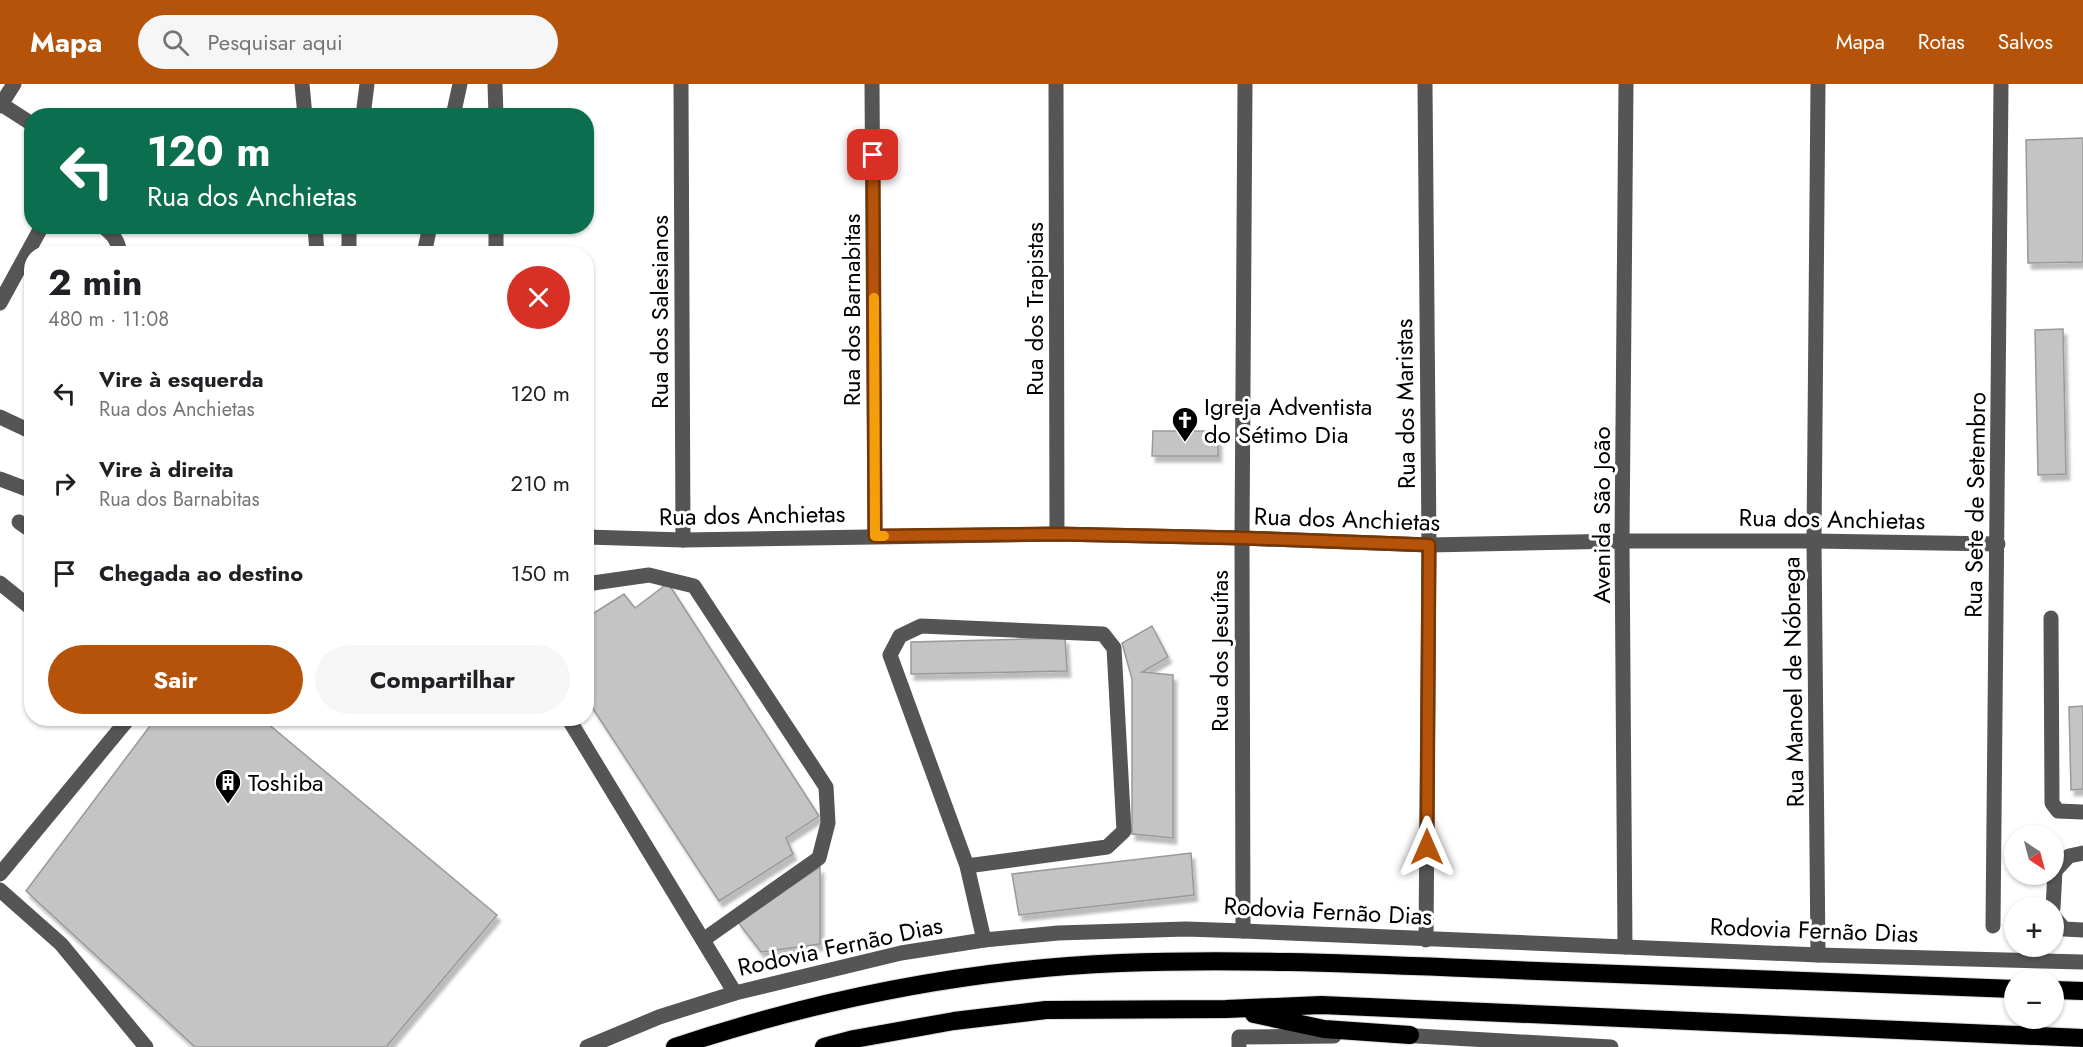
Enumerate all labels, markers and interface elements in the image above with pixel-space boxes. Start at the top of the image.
search box [138,15,558,69]
text: Mapa [30,22,102,63]
icon: search [159,26,192,59]
text: Pesquisar aqui [207,26,343,58]
text: Mapa [1836,27,1885,57]
text: Rotas [1918,27,1965,57]
text: Salvos [1998,27,2053,57]
text: 120 m [147,121,271,182]
pin [847,129,898,180]
icon: left [48,132,126,210]
icon: arrive [856,138,889,171]
text: Rua dos Anchietas [147,177,357,216]
street label: Rua dos Barnabitas [834,214,869,406]
street label: Rua dos Salesianos [642,215,677,409]
street label: Rua dos Trapistas [1017,222,1052,396]
text: 2 min [48,256,143,308]
button: close [507,266,570,329]
text: 480 m · 11:08 [48,305,169,334]
street label: Rua dos Maristas [1386,318,1424,490]
text: Vire à esquerda [99,363,264,395]
icon: left [48,377,81,410]
text: 120 m [511,377,570,409]
place label: Igreja Adventista do Sétimo Dia [1204,389,1372,452]
street label: Rua Sete de Setembro [1956,392,1994,618]
text: Rua dos Anchietas [99,395,254,424]
church icon: Igreja Adventista do Sétimo Dia [1170,405,1200,443]
street label: Avenida São João [1584,426,1619,604]
text: Vire à direita [99,453,234,485]
icon: right [48,467,81,500]
text: 210 m [511,467,570,499]
text: Rua dos Barnabitas [99,485,260,514]
street label: Rua dos Anchietas [658,496,846,534]
street label: Rua dos Anchietas [1253,498,1441,540]
street label: Rua dos Anchietas [1738,500,1926,538]
street label: Rua Manoel de Nóbrega [1773,556,1813,808]
icon: arrive [48,557,81,590]
text: Chegada ao destino [99,557,303,589]
text: 150 m [511,557,570,589]
street label: Rua dos Jesuítas [1202,570,1237,732]
button: Sair [48,645,303,714]
button: Compartilhar [315,645,570,714]
place label: Toshiba [248,765,324,800]
building icon: Toshiba [213,767,243,805]
position arrow [1395,815,1459,879]
north arrow [2004,825,2064,885]
map controls [2004,825,2064,1029]
street label: Rodovia Fernão Dias [1223,888,1433,934]
button: + [2004,897,2064,957]
street label: Rodovia Fernão Dias [734,907,946,985]
street label: Rodovia Fernão Dias [1709,909,1919,951]
button: − [2004,969,2064,1029]

